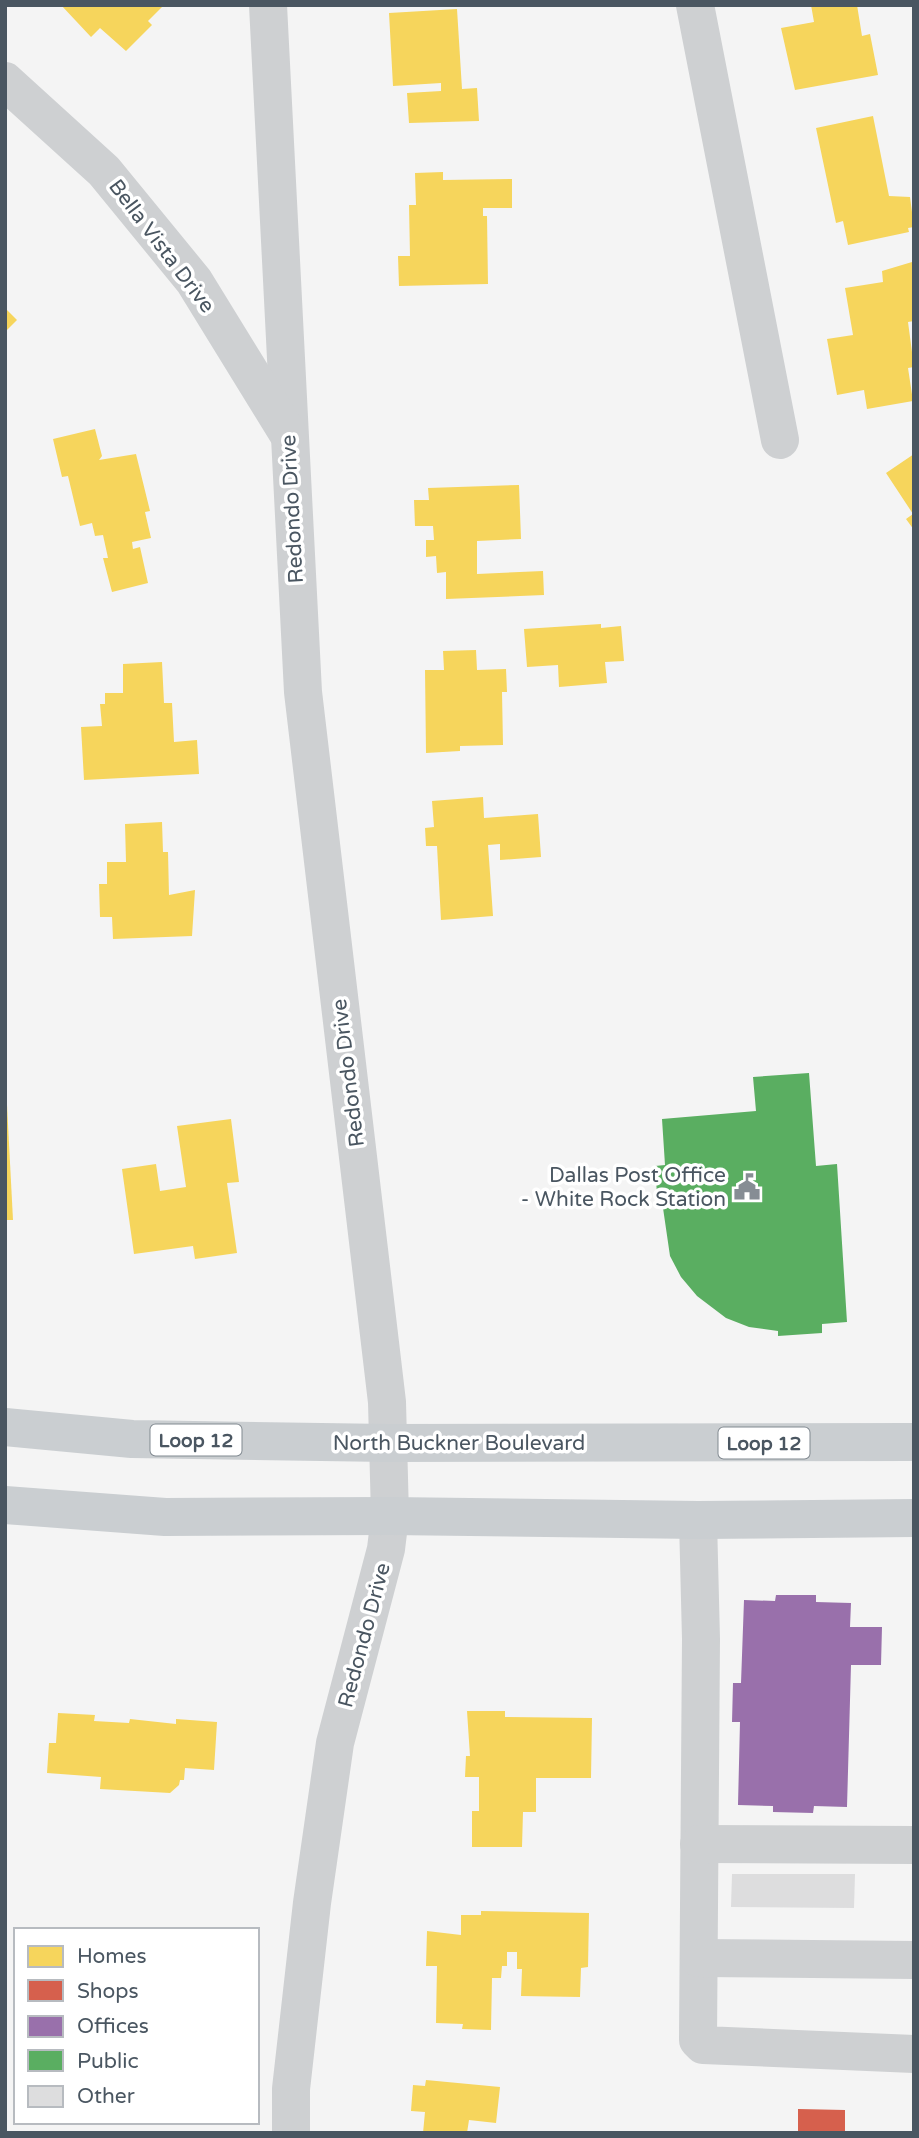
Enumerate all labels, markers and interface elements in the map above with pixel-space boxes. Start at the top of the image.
street label: Bella Vista Drive [103,175,220,318]
street label: Redondo Drive [276,434,309,584]
street label: Redondo Drive [327,997,370,1148]
place label: Dallas Post Office - White Rock Station [521,1163,726,1212]
public building icon: Dallas Post Office - White Rock Station [732,1172,762,1202]
road number: Loop 12 [150,1424,242,1456]
road number: Loop 12 [718,1428,810,1458]
street label: North Buckner Boulevard [333,1431,585,1456]
street label: Redondo Drive [333,1560,396,1710]
legend [14,1928,259,2124]
text: Homes [77,1944,147,1969]
text: Shops [77,1979,139,2004]
text: Offices [77,2014,149,2039]
text: Public [77,2049,139,2074]
text: Other [77,2084,135,2109]

